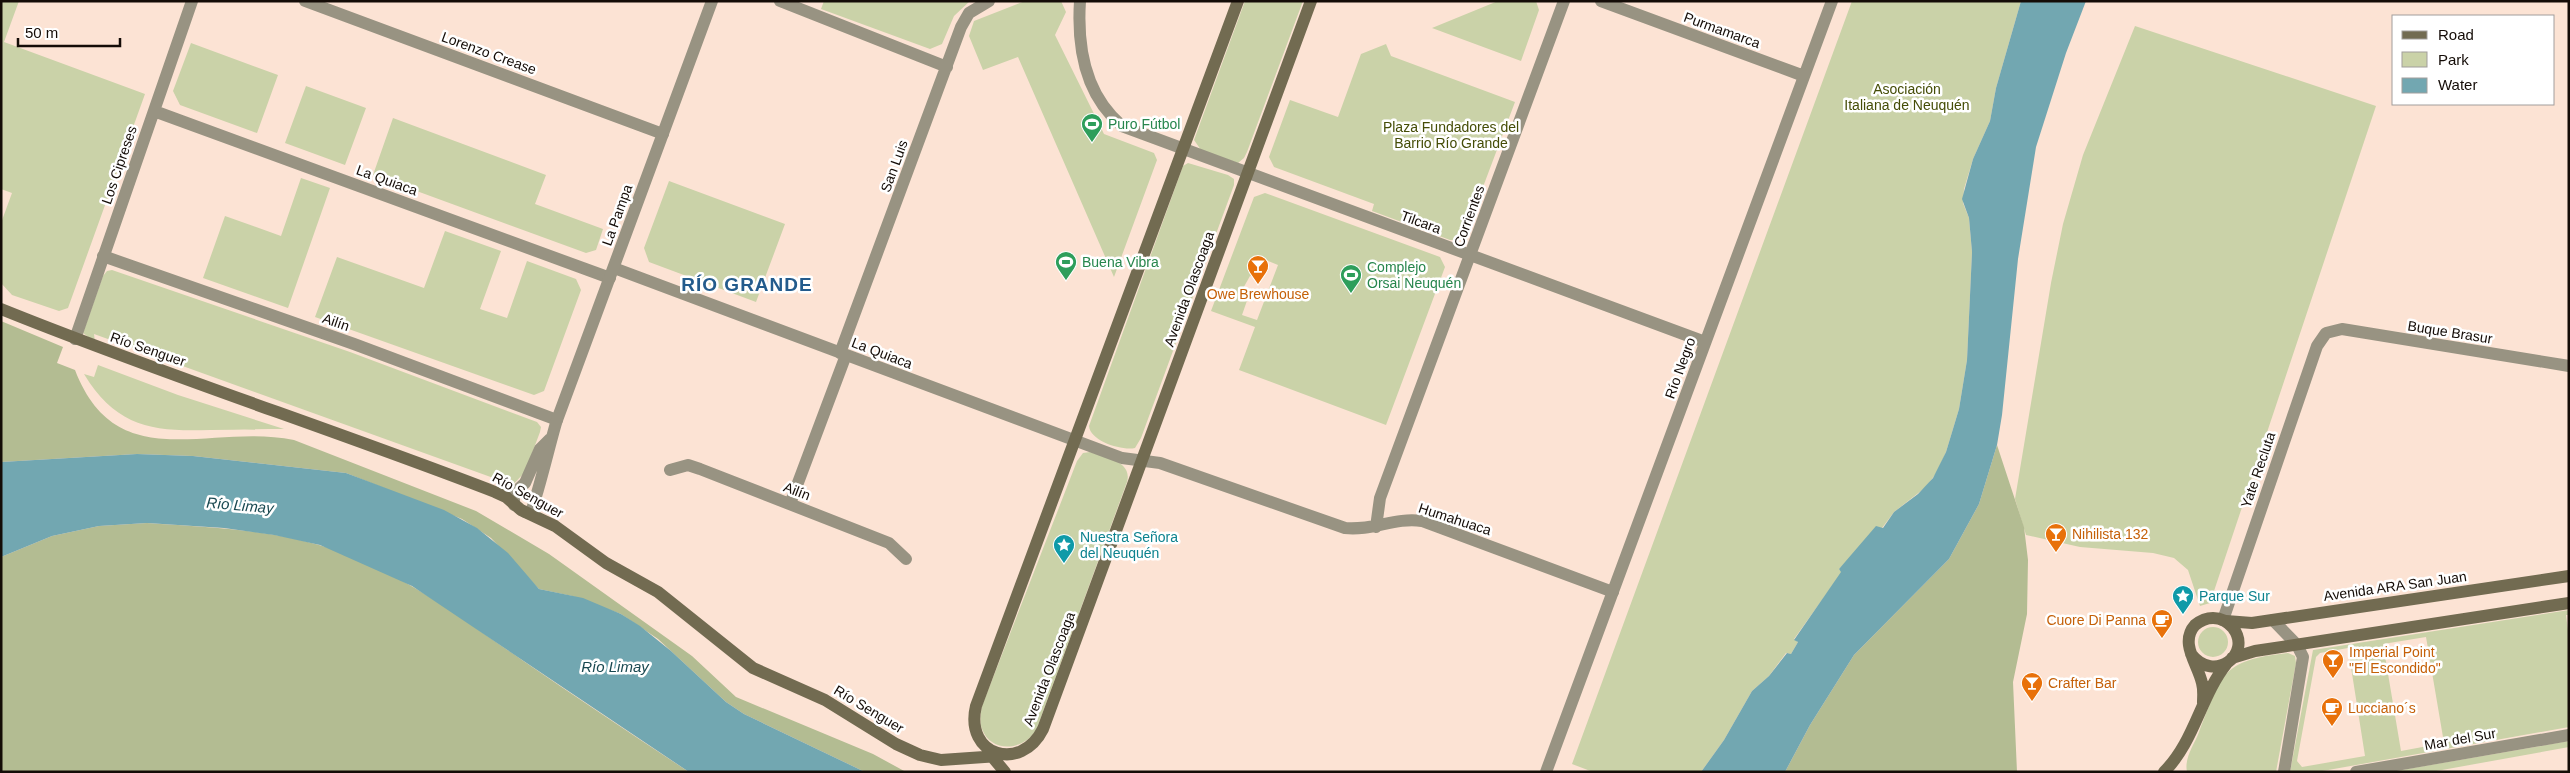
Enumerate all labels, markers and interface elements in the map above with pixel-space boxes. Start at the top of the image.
street label: Purmamarca [1682,9,1763,51]
scale bar [18,15,120,47]
legend [2392,15,2555,105]
text: 50 m [25,24,58,41]
text: Road [2438,26,2474,43]
street label: Lorenzo Crease [439,28,539,78]
text: Park [2438,51,2469,68]
text: Water [2438,76,2477,93]
park label: Asociación Italiana de Neuquén [1844,81,1970,113]
sports icon: Puro Fútbol [1080,112,1104,143]
place label: Puro Fútbol [1108,116,1180,132]
park label: Plaza Fundadores del Barrio Río Grande [1383,119,1519,151]
street label: Los Cipreses [98,124,140,206]
street label: San Luis [877,138,911,194]
street label: La Quiaca [354,162,420,199]
street label: La Pampa [599,182,636,248]
street label: Corrientes [1450,183,1488,249]
street label: Tilcara [1399,207,1443,237]
street label: Avenida Olascoaga [1161,229,1217,349]
sports icon: Buena Vibra [1054,250,1078,281]
place label: Buena Vibra [1082,254,1159,270]
bar icon: Owe Brewhouse [1246,254,1270,285]
place label: Complejo Orsai Neuquén [1367,259,1461,291]
sports icon: Complejo Orsai Neuquén [1339,263,1363,294]
district label: RÍO GRANDE [681,274,813,295]
place label: Owe Brewhouse [1207,286,1310,302]
street label: Ailín [321,310,351,334]
street label: Buque Brasur [2406,317,2494,347]
street label: Río Senguer [108,329,188,369]
street label: La Quiaca [849,334,915,372]
street label: Río Negro [1662,335,1699,401]
street label: Yate Recluta [2238,430,2279,510]
street label: Río Senguer [490,469,567,521]
street label: Ailín [781,479,813,503]
water label: Río Limay [206,494,276,517]
street label: Humahuaca [1417,500,1494,538]
bar icon: Nihilista 132 [2044,522,2068,553]
place label: Nihilista 132 [2072,526,2148,542]
place label: Nuestra Señora del Neuquén [1080,529,1178,561]
place icon: Nuestra Señora del Neuquén [1052,533,1076,564]
street label: Avenida ARA San Juan [2322,568,2468,604]
place icon: Parque Sur [2171,584,2195,615]
place label: Parque Sur [2199,588,2270,604]
cafe icon: Cuore Di Panna [2150,608,2174,639]
street label: Avenida Olascoaga [1020,609,1078,728]
place label: Cuore Di Panna [2046,612,2146,628]
place label: Imperial Point "El Escondido" [2349,644,2441,676]
bar icon: Imperial Point "El Escondido" [2321,648,2345,679]
water label: Río Limay [581,658,650,675]
bar icon: Crafter Bar [2020,671,2044,702]
place label: Crafter Bar [2048,675,2117,691]
street label: Río Senguer [831,682,907,736]
cafe icon: Lucciano´s [2320,696,2344,727]
place label: Lucciano´s [2348,700,2416,716]
street label: Mar del Sur [2423,725,2497,753]

